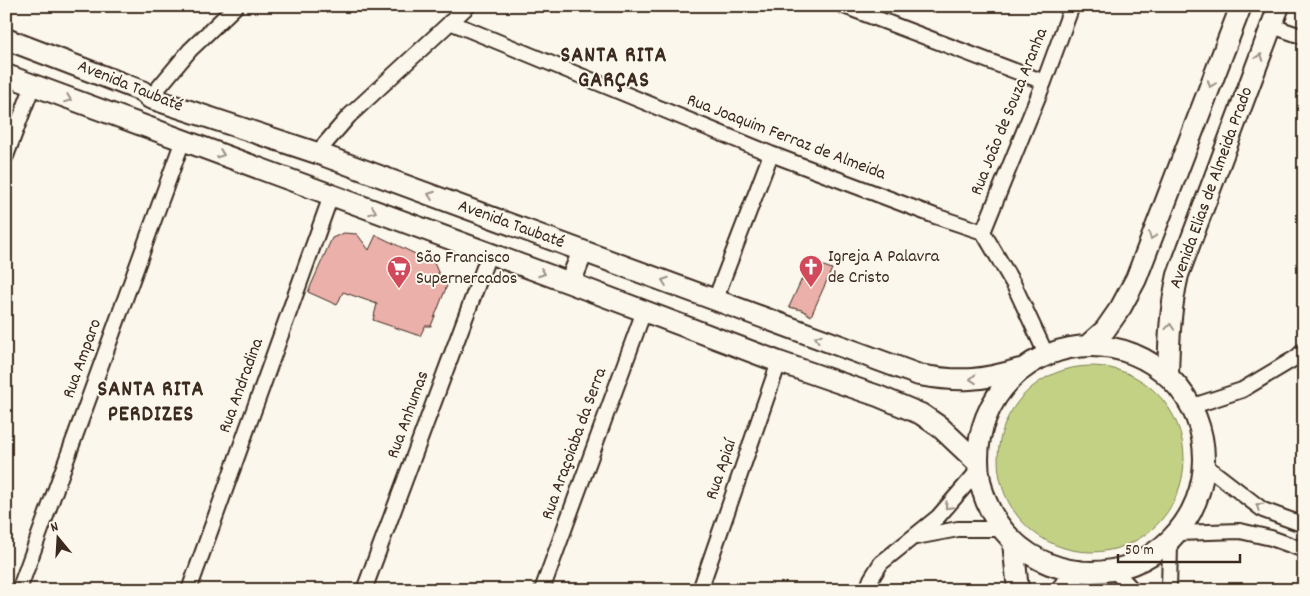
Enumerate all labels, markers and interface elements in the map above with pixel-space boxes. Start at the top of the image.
street label: Rua João de Souza Aranha [965,24,1055,199]
district label: SANTA RITA GARÇAS [561,41,667,97]
one-way arrow [1254,53,1264,62]
street label: Avenida Taubaté [73,54,187,120]
one-way arrow [1207,80,1217,88]
street label: Avenida Elias de Almeida Prado [1164,84,1260,292]
street label: Rua Joaquim Ferraz de Almeida [683,88,890,188]
one-way arrow [63,93,72,103]
one-way arrow [216,148,225,158]
one-way arrow [427,191,435,201]
street label: Avenida Taubaté [454,194,568,256]
one-way arrow [368,205,377,215]
one-way arrow [1148,231,1158,240]
place label: Igreja A Palavra de Cristo [828,245,940,291]
place label: São Francisco Supernercados [416,246,517,292]
church icon: Igreja A Palavra de Cristo [798,254,824,288]
supermarket icon: São Francisco Supernercados [386,255,412,289]
one-way arrow [537,267,546,277]
one-way arrow [661,277,670,287]
street label: Rua Amparo [57,316,109,402]
one-way arrow [1164,322,1175,330]
one-way arrow [814,334,822,344]
street label: Rua Andradina [213,335,271,437]
street label: Rua Araçoiaba da Serra [536,364,614,523]
street label: Rua Anhumas [382,368,436,462]
one-way arrow [969,374,977,385]
district label: SANTA RITA PERDIZES [98,375,204,431]
street label: Rua Apiaí [700,435,745,504]
one-way arrow [945,501,954,510]
one-way arrow [1255,503,1264,513]
north arrow [32,514,82,564]
text: N [48,517,61,538]
scale bar [1118,531,1240,563]
text: 50 m [1125,540,1154,562]

